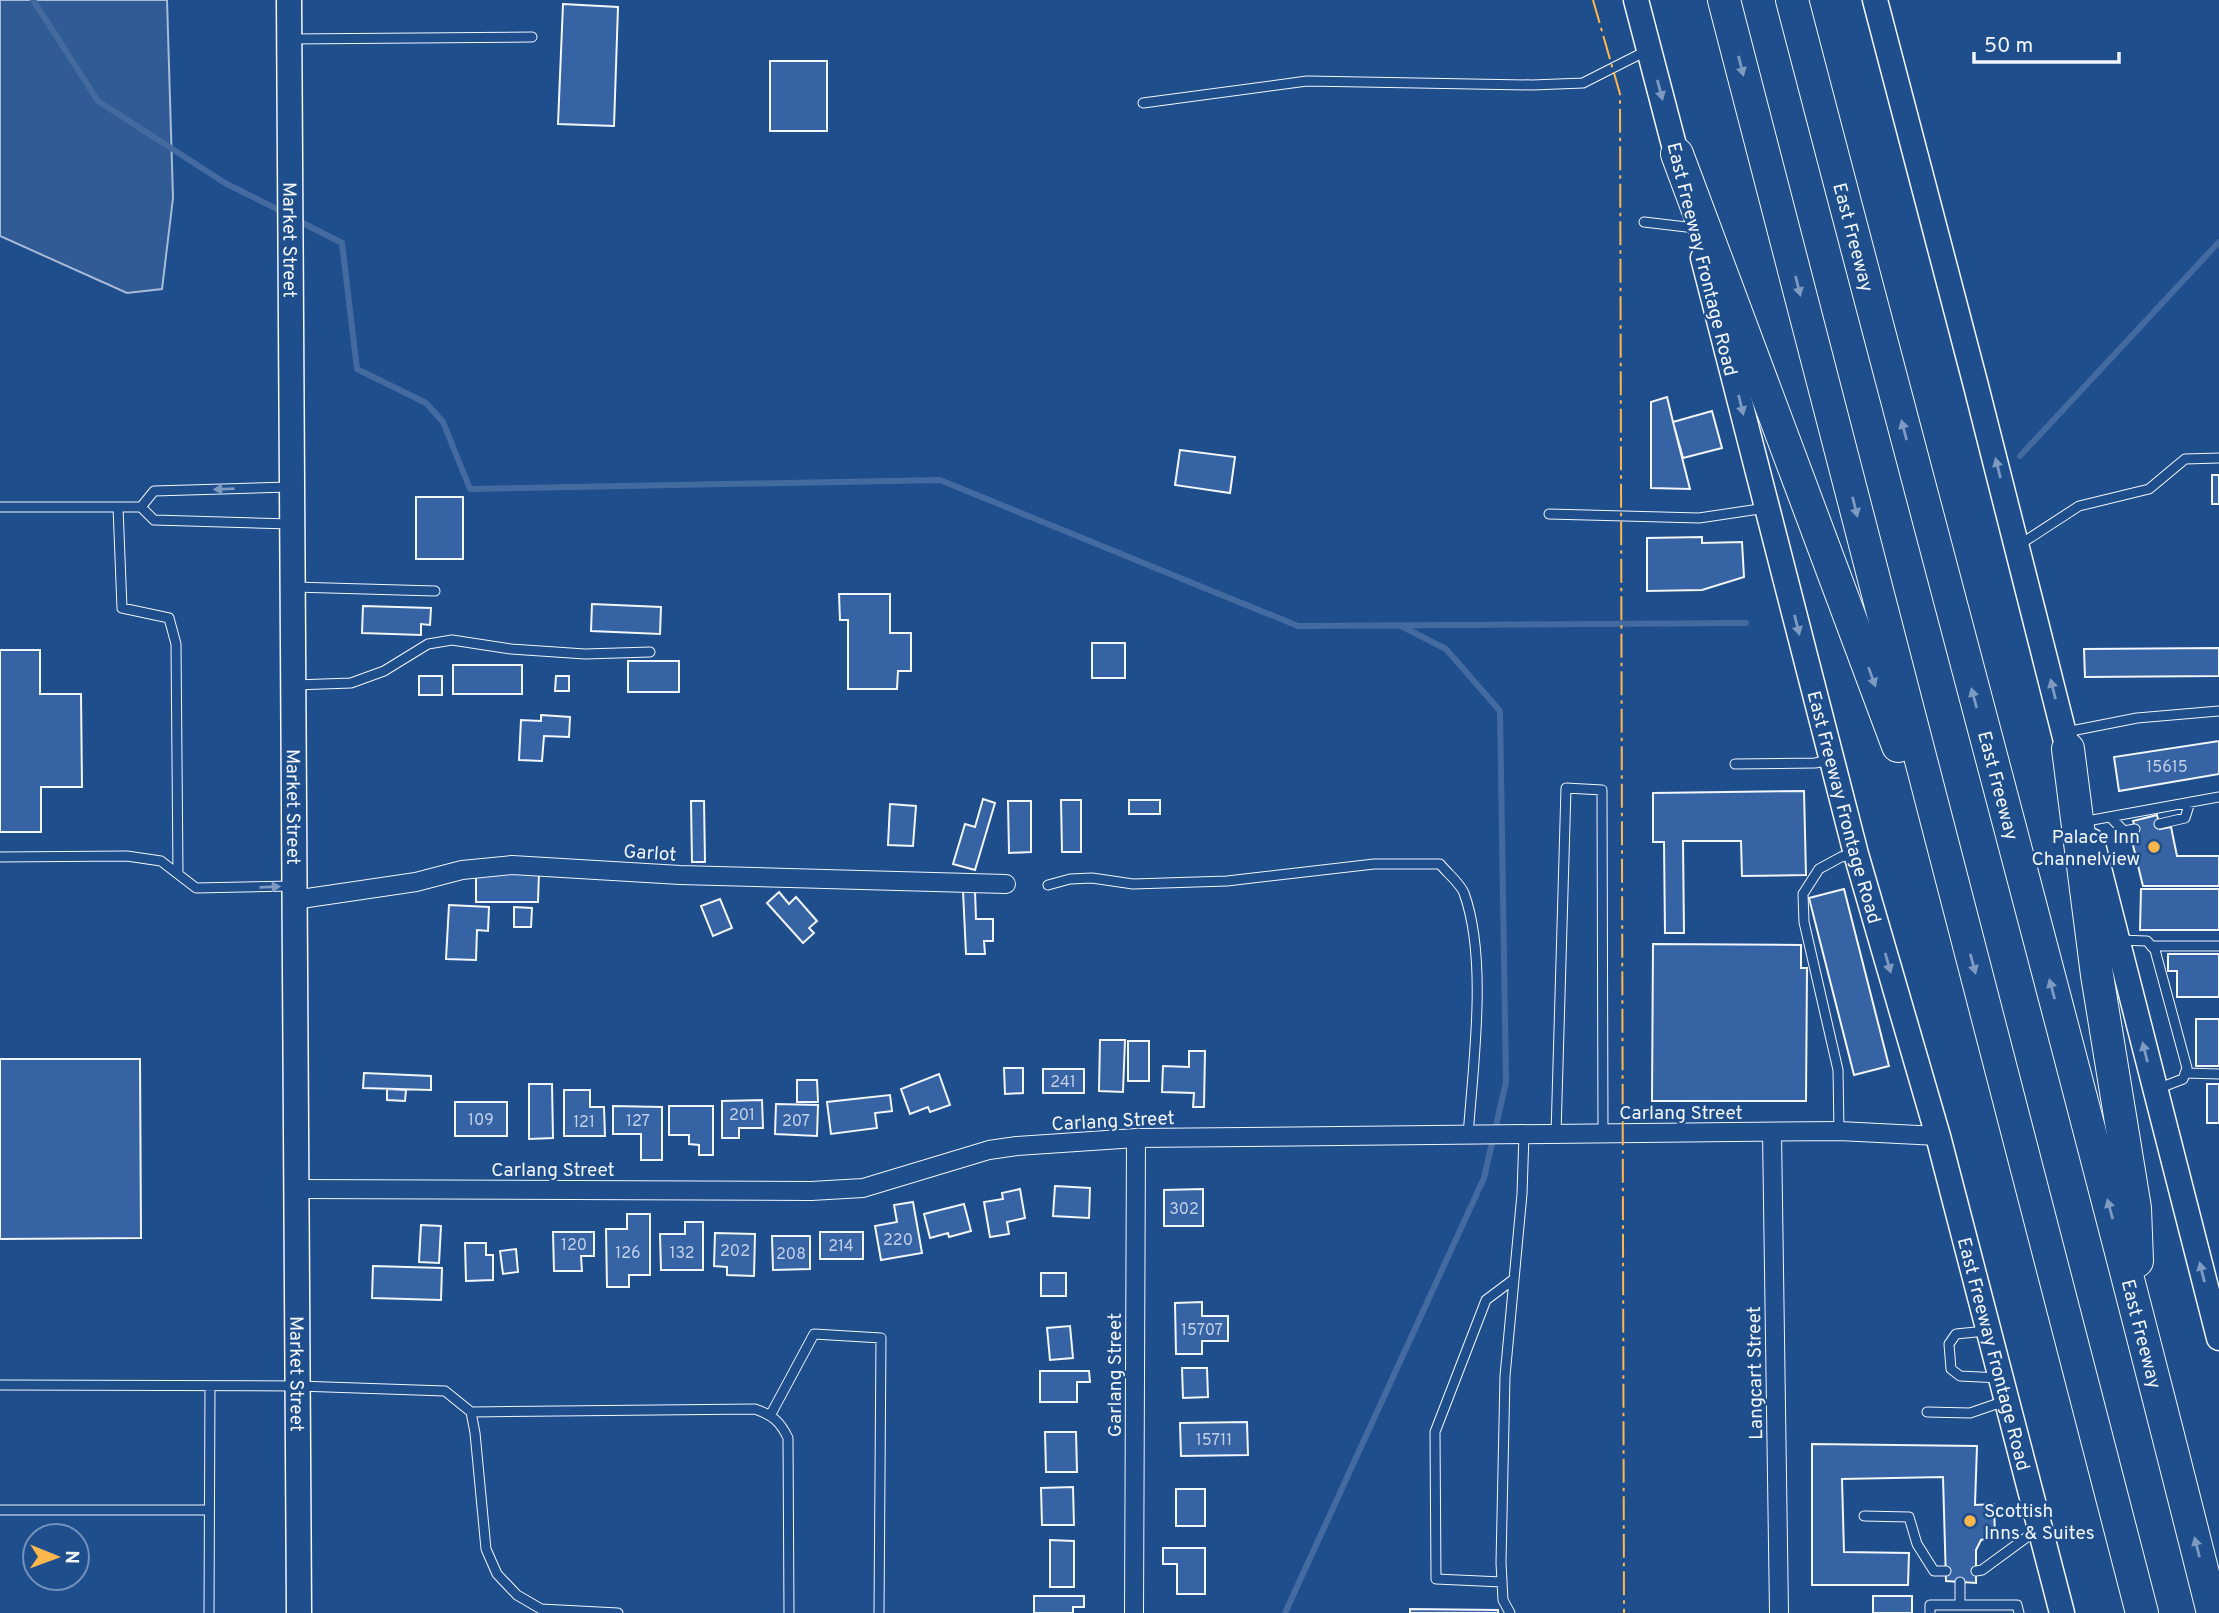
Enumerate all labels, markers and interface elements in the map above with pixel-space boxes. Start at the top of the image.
scale bar [1974,21,2119,65]
text: 50 m [1984,33,2033,60]
one-way arrow [1736,55,1747,77]
one-way arrow [1655,79,1666,101]
street label: East Freeway Frontage Road [1660,140,1742,379]
street label: East Freeway [1826,180,1878,295]
street label: Market Street [276,182,301,298]
one-way arrow [1793,276,1804,298]
one-way arrow [1736,394,1747,416]
one-way arrow [1898,419,1909,441]
one-way arrow [1992,457,2002,478]
one-way arrow [212,483,234,495]
one-way arrow [1850,497,1860,518]
one-way arrow [1792,614,1803,636]
one-way arrow [1867,666,1878,687]
one-way arrow [2047,678,2058,700]
one-way arrow [1968,687,1979,709]
street label: East Freeway Frontage Road [1801,688,1886,927]
street label: East Freeway [1971,729,2023,843]
street label: Market Street [280,749,304,865]
house number: 15615 [2146,758,2188,778]
place label: Palace Inn Channelview [2031,826,2140,872]
marker: Palace Inn Channelview [2146,839,2162,855]
street label: Garlot [622,840,677,868]
one-way arrow [259,881,281,893]
one-way arrow [1883,953,1893,974]
one-way arrow [1968,954,1978,975]
one-way arrow [2046,978,2056,999]
one-way arrow [2139,1041,2150,1063]
house number: 241 [1050,1073,1076,1093]
street label: Carlang Street [1619,1102,1743,1126]
house number: 201 [729,1106,755,1126]
street label: Carlang Street [1051,1107,1175,1137]
house number: 109 [468,1111,494,1131]
house number: 127 [626,1112,650,1132]
house number: 207 [782,1112,810,1132]
house number: 121 [573,1113,595,1133]
street label: Carlang Street [491,1159,615,1183]
one-way arrow [2104,1197,2115,1219]
house number: 302 [1169,1200,1199,1220]
house number: 220 [883,1231,913,1251]
street label: East Freeway Frontage Road [1951,1235,2034,1473]
house number: 120 [561,1236,587,1256]
house number: 214 [828,1237,854,1257]
house number: 202 [720,1242,750,1262]
house number: 126 [615,1244,641,1264]
house number: 132 [669,1244,695,1264]
house number: 208 [776,1245,806,1265]
one-way arrow [2196,1261,2207,1283]
street label: East Freeway [2115,1277,2166,1391]
street label: Langcart Street [1743,1306,1769,1440]
street label: Garlang Street [1104,1313,1128,1437]
street label: Market Street [283,1316,308,1432]
house number: 15707 [1181,1321,1223,1341]
house number: 15711 [1196,1431,1232,1451]
place label: Scottish Inns & Suites [1984,1500,2095,1546]
marker: Scottish Inns & Suites [1962,1513,1978,1529]
north arrow [21,1522,91,1592]
one-way arrow [2191,1536,2202,1558]
text: N [59,1550,83,1564]

